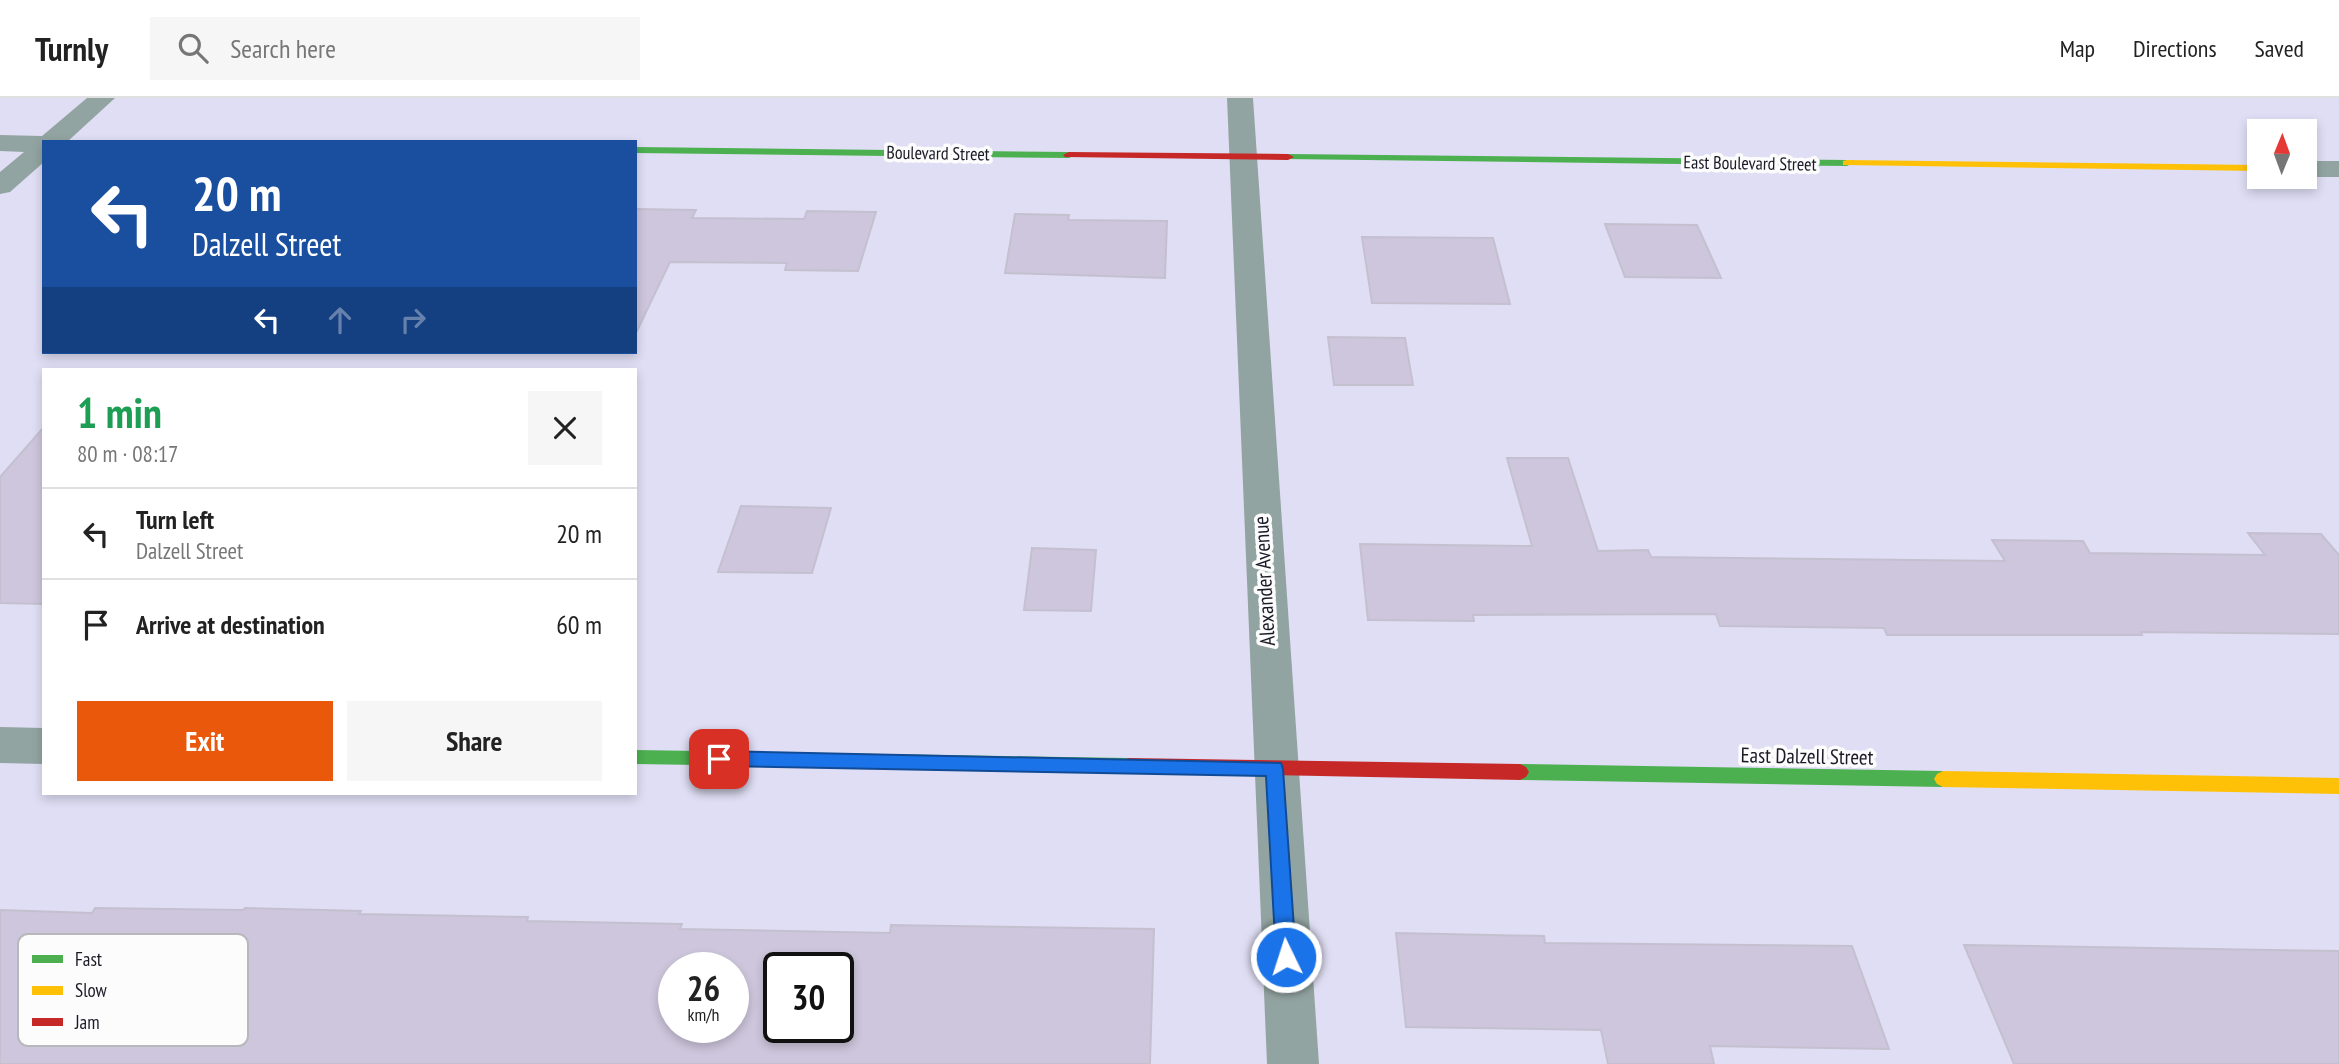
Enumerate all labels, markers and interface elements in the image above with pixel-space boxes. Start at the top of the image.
search box [150,17,640,80]
text: Turnly [35,27,108,70]
icon: search [174,29,212,67]
text: Search here [230,32,336,65]
text: Map [2060,33,2095,64]
text: Directions [2133,33,2217,64]
text: Saved [2255,33,2304,64]
north arrow [2247,119,2317,189]
map controls [2247,119,2317,189]
street label: Boulevard Street [886,141,990,165]
street label: East Boulevard Street [1683,150,1817,176]
text: 20 m [192,161,281,225]
icon: left [77,168,168,259]
text: Dalzell Street [192,223,341,265]
icon: left [248,301,286,339]
icon: ahead [321,301,359,339]
icon: right [394,301,432,339]
text: 1 min [77,385,162,440]
button: close [528,391,602,465]
text: 80 m · 08:17 [77,439,178,468]
text: Turn left [136,503,214,536]
icon: left [77,515,115,553]
street label: Alexander Avenue [1247,515,1281,647]
text: 20 m [556,517,602,550]
text: Dalzell Street [136,536,243,565]
icon: arrive [77,606,115,644]
text: Arrive at destination [136,608,325,641]
text: 60 m [556,608,602,641]
button: Exit [77,701,333,781]
button: Share [347,701,602,781]
pin [689,729,749,789]
icon: arrive [700,740,738,778]
street label: East Dalzell Street [1740,741,1874,771]
position arrow [1249,920,1323,994]
legend [18,934,248,1046]
text: Fast [75,947,103,971]
speed limit sign: 30 [763,952,854,1043]
text: 26 [687,965,720,1011]
text: Slow [75,978,108,1002]
text: km/h [688,1003,719,1026]
text: Jam [74,1010,100,1034]

